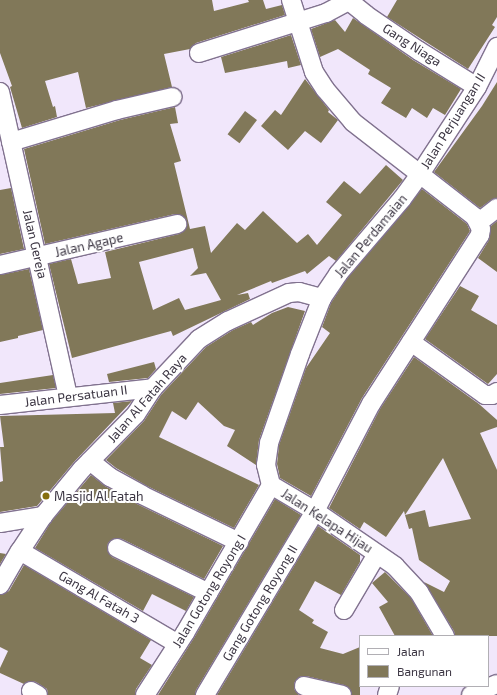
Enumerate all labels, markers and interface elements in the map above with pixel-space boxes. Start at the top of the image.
street label: Gang Niaga [380,20,444,70]
street label: Jalan Perjuangan II [417,70,489,172]
street label: Jalan Perdamaian [332,191,410,281]
street label: Jalan Gereja [19,208,51,280]
street label: Jalan Agape [53,230,125,260]
street label: Jalan Al Fatah Raya [104,350,190,446]
street label: Jalan Persatuan II [24,382,128,410]
street label: Jalan Kelapa Hijau [278,486,376,556]
place label: Masjid Al Fatah [54,488,144,504]
marker: Masjid Al Fatah [41,491,51,501]
street label: Jalan Gotong Royong I [169,532,249,650]
street label: Gang Gotong Royong II [219,542,301,664]
street label: Gang Al Fatah 3 [55,567,143,627]
legend [359,635,489,687]
text: Jalan [397,644,425,658]
text: Bangunan [397,664,452,678]

